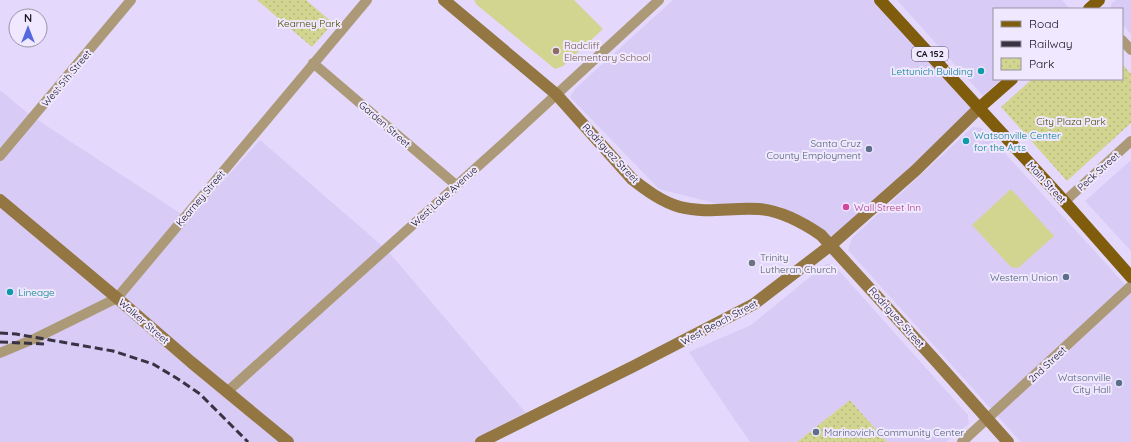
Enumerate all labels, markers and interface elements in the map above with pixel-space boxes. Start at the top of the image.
north arrow [8,8,48,48]
legend [993,8,1123,80]
text: N [24,11,32,25]
text: Road [1029,16,1059,31]
park label: Kearney Park [277,17,341,30]
text: Railway [1029,36,1073,51]
place label: Radcliff Elementary School [564,39,651,64]
marker: Radcliff Elementary School [551,46,561,56]
street label: West 5th Street [39,47,94,110]
road number: CA 152 [912,47,948,61]
text: Park [1029,56,1054,71]
place label: Lettunich Building [891,65,973,78]
marker: Lettunich Building [976,66,986,76]
street label: Garden Street [356,98,414,151]
park label: City Plaza Park [1036,115,1106,128]
street label: Rodriguez Street [580,121,642,186]
place label: Watsonville Center for the Arts [974,129,1061,154]
marker: Watsonville Center for the Arts [961,136,971,146]
place label: Santa Cruz County Employment [766,137,862,162]
marker: Santa Cruz County Employment [864,144,874,154]
street label: Peck Street [1075,149,1122,194]
street label: Main Street [1024,159,1069,207]
street label: West Lake Avenue [408,163,481,230]
street label: Kearney Street [173,167,228,229]
place label: Wall Street Inn [854,201,921,214]
marker: Wall Street Inn [841,202,851,212]
place label: Trinity Lutheran Church [760,251,836,276]
marker: Trinity Lutheran Church [747,258,757,268]
place label: Western Union [990,271,1058,284]
marker: Western Union [1061,272,1071,282]
street label: Rodriguez Street [866,284,928,351]
place label: Lineage [18,286,55,299]
marker: Lineage [5,287,15,297]
street label: Walker Street [116,296,172,347]
street label: West Beach Street [679,296,760,348]
street label: 2nd Street [1026,343,1070,385]
place label: Watsonville City Hall [1058,371,1111,396]
marker: Watsonville City Hall [1114,378,1124,388]
place label: Marinovich Community Center [824,426,964,439]
marker: Marinovich Community Center [811,427,821,437]

